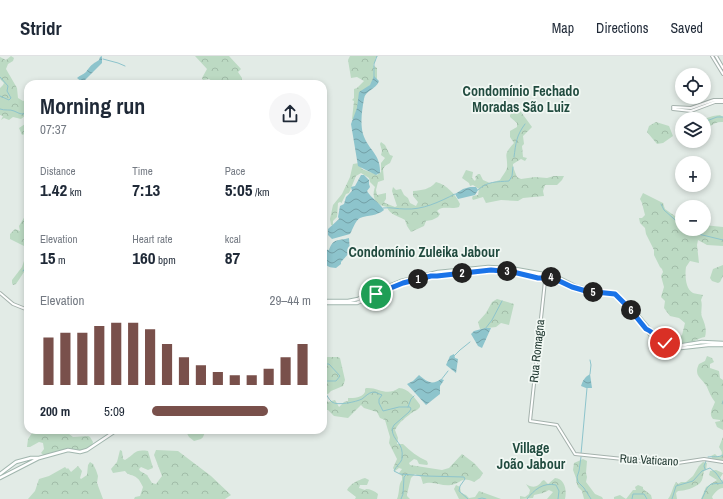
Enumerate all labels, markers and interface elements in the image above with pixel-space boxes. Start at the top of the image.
text: Stridr [20,15,62,41]
text: Map [552,19,574,37]
text: Directions [596,19,648,37]
text: Saved [670,19,703,37]
map controls [675,68,711,236]
button: locate [675,68,711,104]
district label: Condomínio Fechado Moradas São Luiz [463,82,579,116]
text: Morning run [40,91,145,121]
button: share [269,93,311,135]
button: layers [675,112,711,148]
text: 07:37 [40,121,67,138]
button: + [675,156,711,192]
text: Distance [40,164,76,178]
text: Time [132,164,153,178]
text: Pace [225,164,245,178]
text: 1.42 [40,178,67,201]
text: 7:13 [132,178,160,201]
text: 5:05 [225,178,253,201]
text: km [67,185,82,199]
text: /km [253,185,270,199]
button: − [675,200,711,236]
text: Elevation [40,232,78,246]
text: Heart rate [132,232,172,246]
text: kcal [225,232,241,246]
district label: Condomínio Zuleika Jabour [348,243,500,261]
text: 15 [40,246,56,269]
text: 160 [132,246,156,269]
text: 87 [225,246,240,269]
text: m [56,253,66,267]
text: bpm [156,253,176,267]
pin: 3 [497,261,517,281]
pin: 2 [452,263,472,283]
text: 3 [504,264,510,278]
text: 2 [459,266,465,280]
pin: 4 [541,267,561,287]
pin: 1 [408,269,428,289]
text: 4 [548,270,554,284]
text: 1 [415,272,421,286]
pin [359,277,393,311]
pin: 5 [583,282,603,302]
icon: arrive [365,283,387,305]
text: 5 [590,285,596,299]
text: Elevation [40,292,84,309]
text: 29–44 m [270,292,311,309]
pin: 6 [621,300,641,320]
text: 6 [628,303,634,317]
street label: Rua Romagna [526,318,548,383]
pin [648,326,682,360]
icon: check [654,332,676,354]
text: 200 m [40,403,70,420]
text: 5:09 [104,403,125,420]
district label: Village João Jabour [497,439,566,473]
street label: Rua Vaticano [619,450,679,470]

